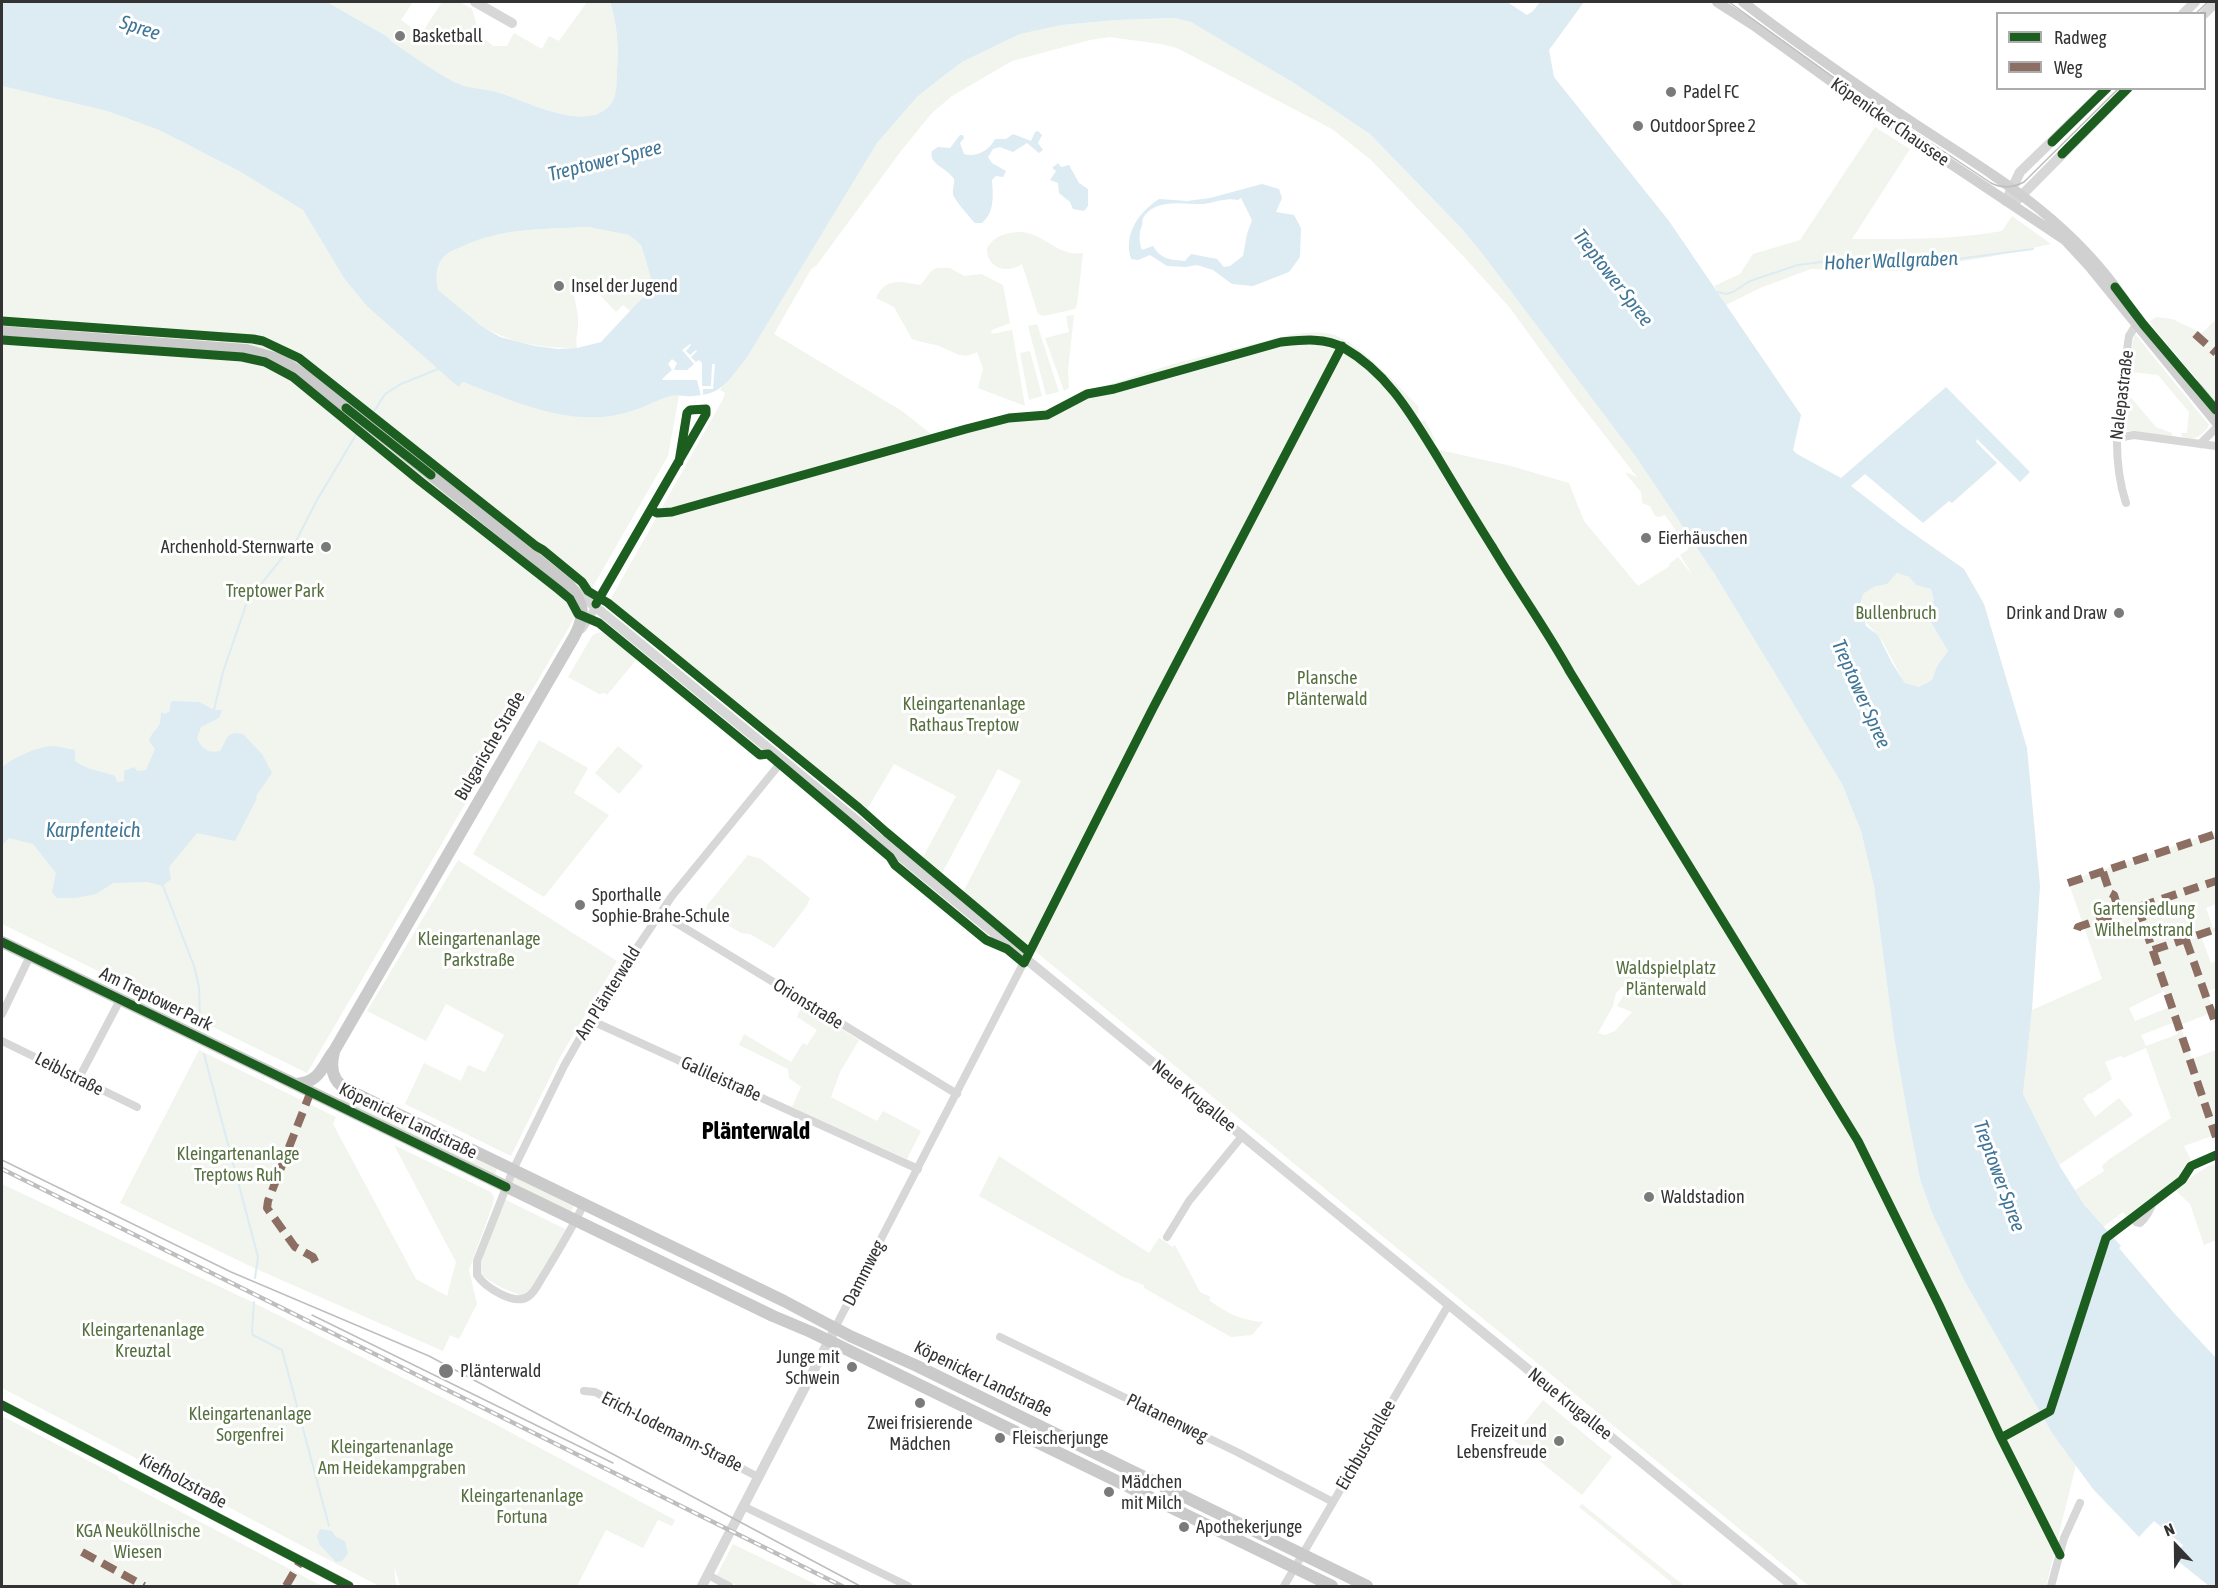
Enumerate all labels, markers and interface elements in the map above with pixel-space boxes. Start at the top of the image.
water label: Spree [117,10,163,46]
legend [1996,12,2206,90]
place label: Basketball [412,25,483,47]
text: Radweg [2054,27,2106,48]
marker: Basketball [393,29,407,43]
text: Weg [2054,57,2082,78]
street label: Köpenicker Chaussee [1827,73,1953,171]
place label: Padel FC [1683,81,1739,103]
marker: Padel FC [1664,85,1678,99]
place label: Outdoor Spree 2 [1650,115,1756,137]
marker: Outdoor Spree 2 [1631,119,1645,133]
water label: Treptower Spree [546,135,664,187]
water label: Treptower Spree [1568,225,1658,331]
water label: Hoher Wallgraben [1824,247,1958,275]
place label: Insel der Jugend [571,275,678,297]
marker: Insel der Jugend [552,279,566,293]
street label: Nalepastraße [2106,349,2138,441]
place label: Eierhäuschen [1658,527,1748,549]
marker: Eierhäuschen [1639,531,1653,545]
place label: Archenhold-Sternwarte [161,536,314,558]
marker: Archenhold-Sternwarte [319,540,333,554]
park label: Treptower Park [226,580,324,602]
park label: Bullenbruch [1855,602,1937,624]
place label: Drink and Draw [2006,602,2107,624]
marker: Drink and Draw [2112,606,2126,620]
water label: Treptower Spree [1826,636,1896,752]
park label: Plansche Plänterwald [1286,667,1368,710]
street label: Bulgarische Straße [450,688,530,804]
park label: Kleingartenanlage Rathaus Treptow [902,693,1026,736]
water label: Karpfenteich [46,819,140,843]
place label: Sporthalle Sophie-Brahe-Schule [592,884,730,926]
marker: Sporthalle Sophie-Brahe-Schule [573,898,587,912]
park label: Gartensiedlung Wilhelmstrand [2093,898,2195,940]
park label: Kleingartenanlage Parkstraße [417,928,541,970]
street label: Am Plänterwald [571,943,645,1043]
park label: Waldspielplatz Plänterwald [1616,957,1716,1000]
street label: Am Treptower Park [96,962,216,1036]
street label: Orionstraße [769,974,847,1034]
street label: Leiblstraße [31,1048,107,1100]
street label: Galileistraße [678,1052,764,1106]
street label: Neue Krugallee [1147,1055,1241,1137]
street label: Köpenicker Landstraße [336,1078,480,1164]
district label: Plänterwald [702,1117,810,1145]
water label: Treptower Spree [1968,1117,2030,1235]
park label: Kleingartenanlage Treptows Ruh [176,1143,300,1186]
place label: Waldstadion [1661,1186,1745,1208]
marker: Waldstadion [1642,1190,1656,1204]
street label: Dammweg [838,1237,890,1309]
park label: Kleingartenanlage Kreuztal [81,1319,205,1362]
street label: Köpenicker Landstraße [911,1336,1055,1422]
place label: Junge mit Schwein [777,1346,840,1388]
place label: Plänterwald [460,1360,541,1382]
marker: Junge mit Schwein [845,1360,859,1374]
marker: Plänterwald [437,1362,455,1380]
street label: Neue Krugallee [1523,1363,1617,1445]
street label: Erich-Lodemann-Straße [598,1387,746,1477]
street label: Platanenweg [1123,1389,1211,1447]
marker: Zwei frisierende Mädchen [913,1396,927,1410]
street label: Eichbuschallee [1332,1396,1400,1494]
park label: Kleingartenanlage Sorgenfrei [188,1403,312,1446]
place label: Zwei frisierende Mädchen [867,1412,973,1454]
place label: Freizeit und Lebensfreude [1456,1420,1547,1462]
place label: Fleischerjunge [1012,1427,1108,1449]
marker: Fleischerjunge [993,1431,1007,1445]
marker: Freizeit und Lebensfreude [1552,1434,1566,1448]
park label: Kleingartenanlage Am Heidekampgraben [318,1436,466,1478]
street label: Kiefholzstraße [136,1449,230,1513]
place label: Mädchen mit Milch [1121,1471,1182,1514]
park label: Kleingartenanlage Fortuna [460,1485,584,1528]
marker: Mädchen mit Milch [1102,1485,1116,1499]
place label: Apothekerjunge [1196,1516,1302,1538]
north arrow [2146,1516,2206,1576]
text: N [2161,1519,2177,1539]
park label: KGA Neuköllnische Wiesen [76,1520,200,1562]
marker: Apothekerjunge [1177,1520,1191,1534]

